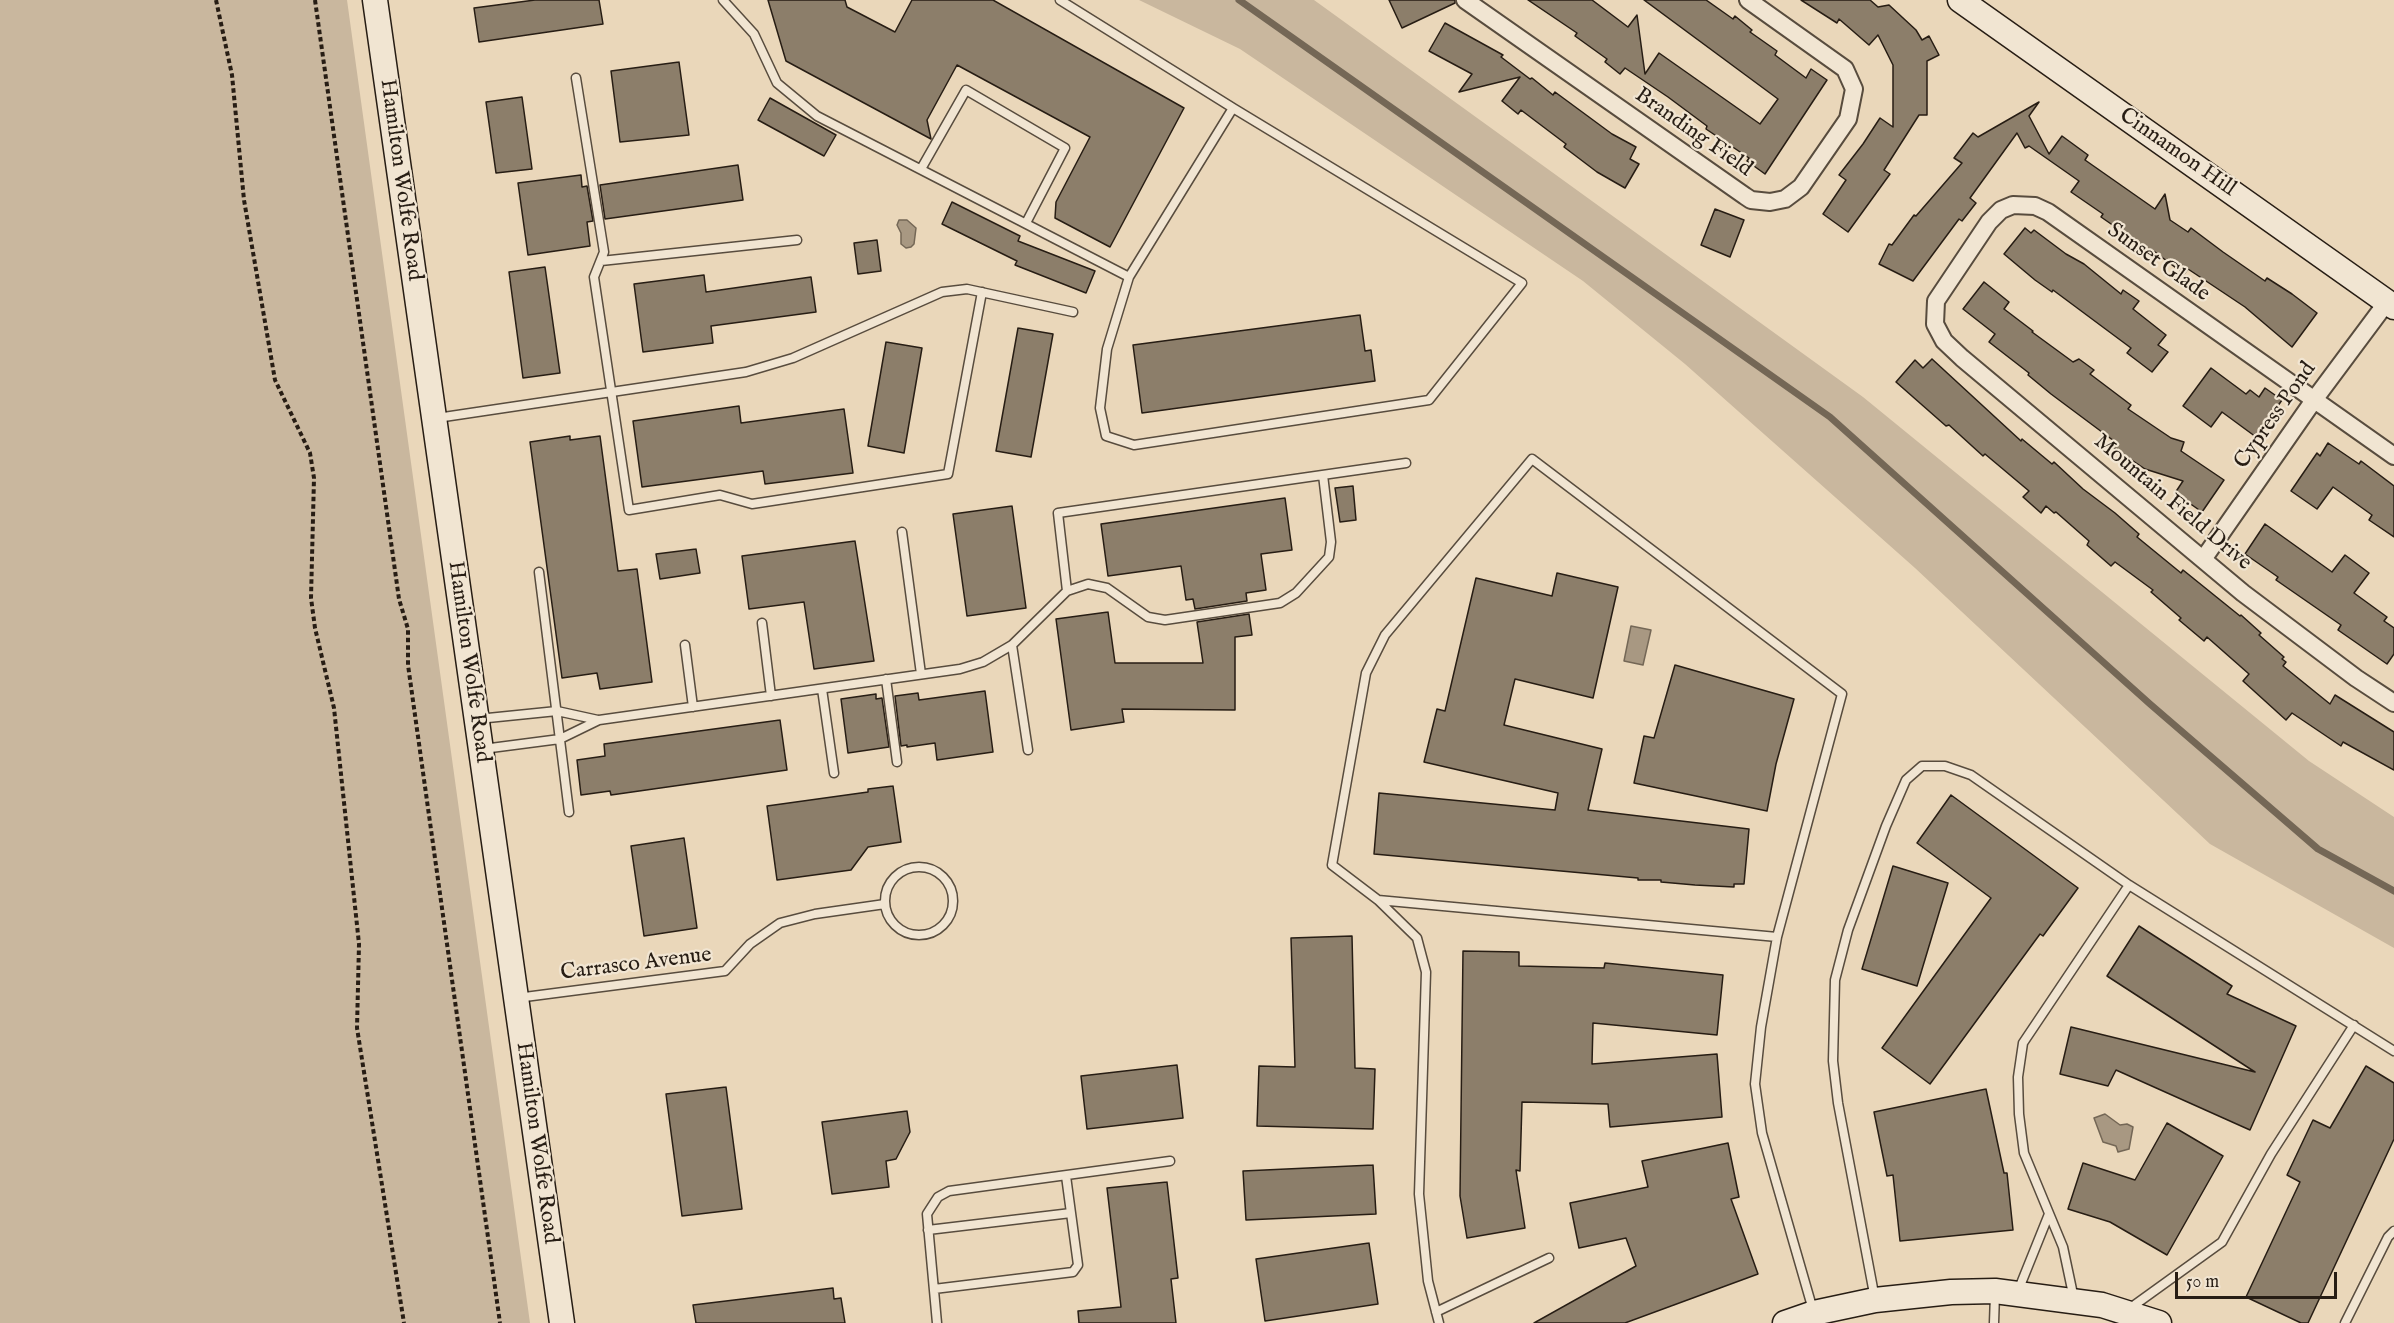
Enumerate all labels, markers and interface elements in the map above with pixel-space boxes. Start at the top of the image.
street label: Hamilton Wolfe Road [373,78,427,282]
street label: Branding Field [1629,83,1757,183]
street label: Cinnamon Hill [2114,103,2240,203]
street label: Sunset Glade [2102,218,2214,308]
street label: Cypress Pond [2230,357,2322,475]
street label: Mountain Field Drive [2088,429,2256,577]
street label: Hamilton Wolfe Road [441,560,495,764]
street label: Carrasco Avenue [559,943,713,987]
street label: Hamilton Wolfe Road [509,1041,563,1245]
scale bar [2178,1260,2340,1298]
text: 50 m [2186,1271,2219,1294]

